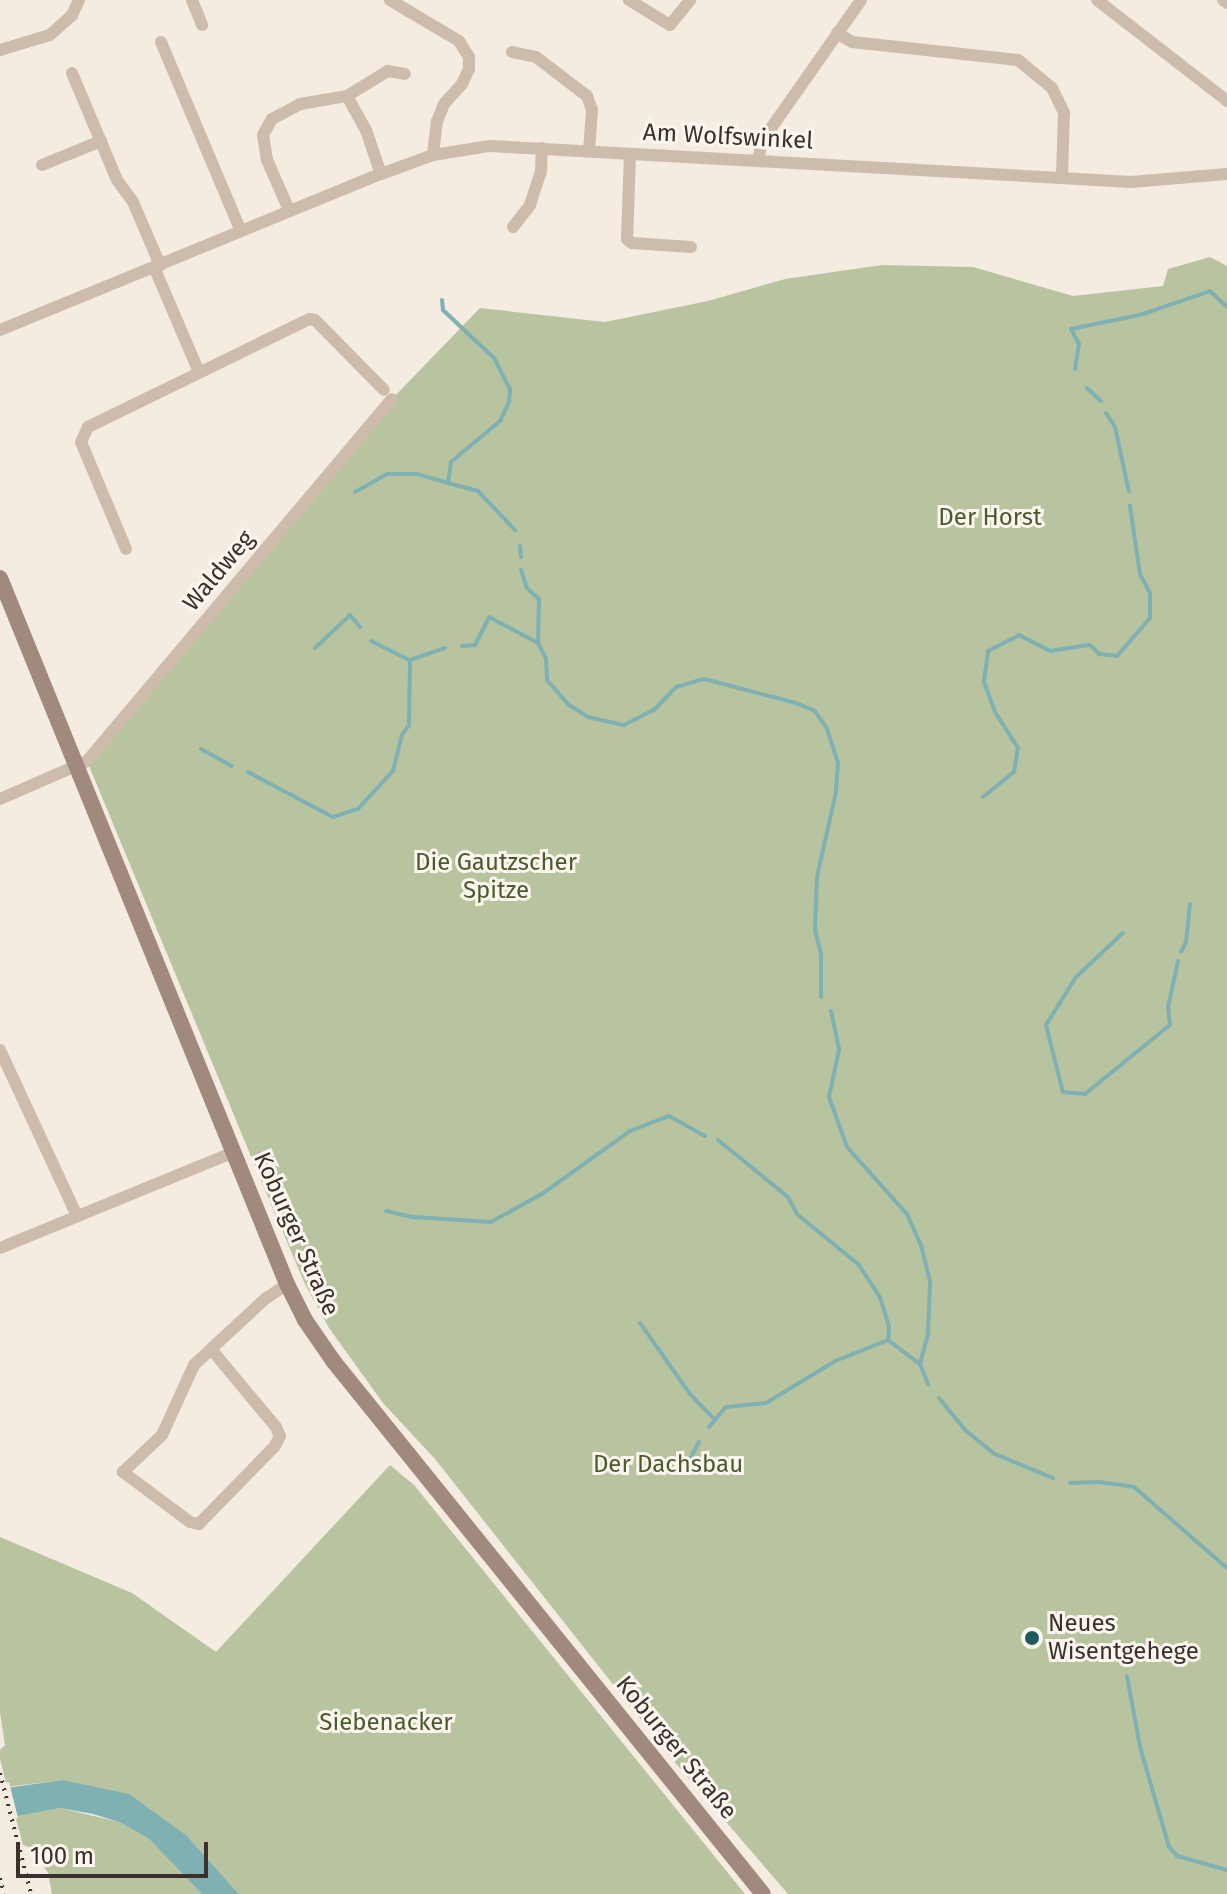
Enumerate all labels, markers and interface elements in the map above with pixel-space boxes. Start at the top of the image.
street label: Am Wolfswinkel [642,118,814,156]
park label: Der Horst [938,504,1042,532]
street label: Waldweg [177,525,261,617]
park label: Die Gautzscher Spitze [415,849,577,905]
street label: Koburger Straße [247,1148,345,1320]
park label: Der Dachsbau [593,1451,743,1479]
place label: Neues Wisentgehege [1048,1610,1199,1666]
marker: Neues Wisentgehege [1023,1629,1041,1647]
street label: Koburger Straße [609,1670,743,1826]
park label: Siebenacker [319,1709,453,1737]
scale bar [20,1826,212,1876]
text: 100 m [30,1842,94,1870]

